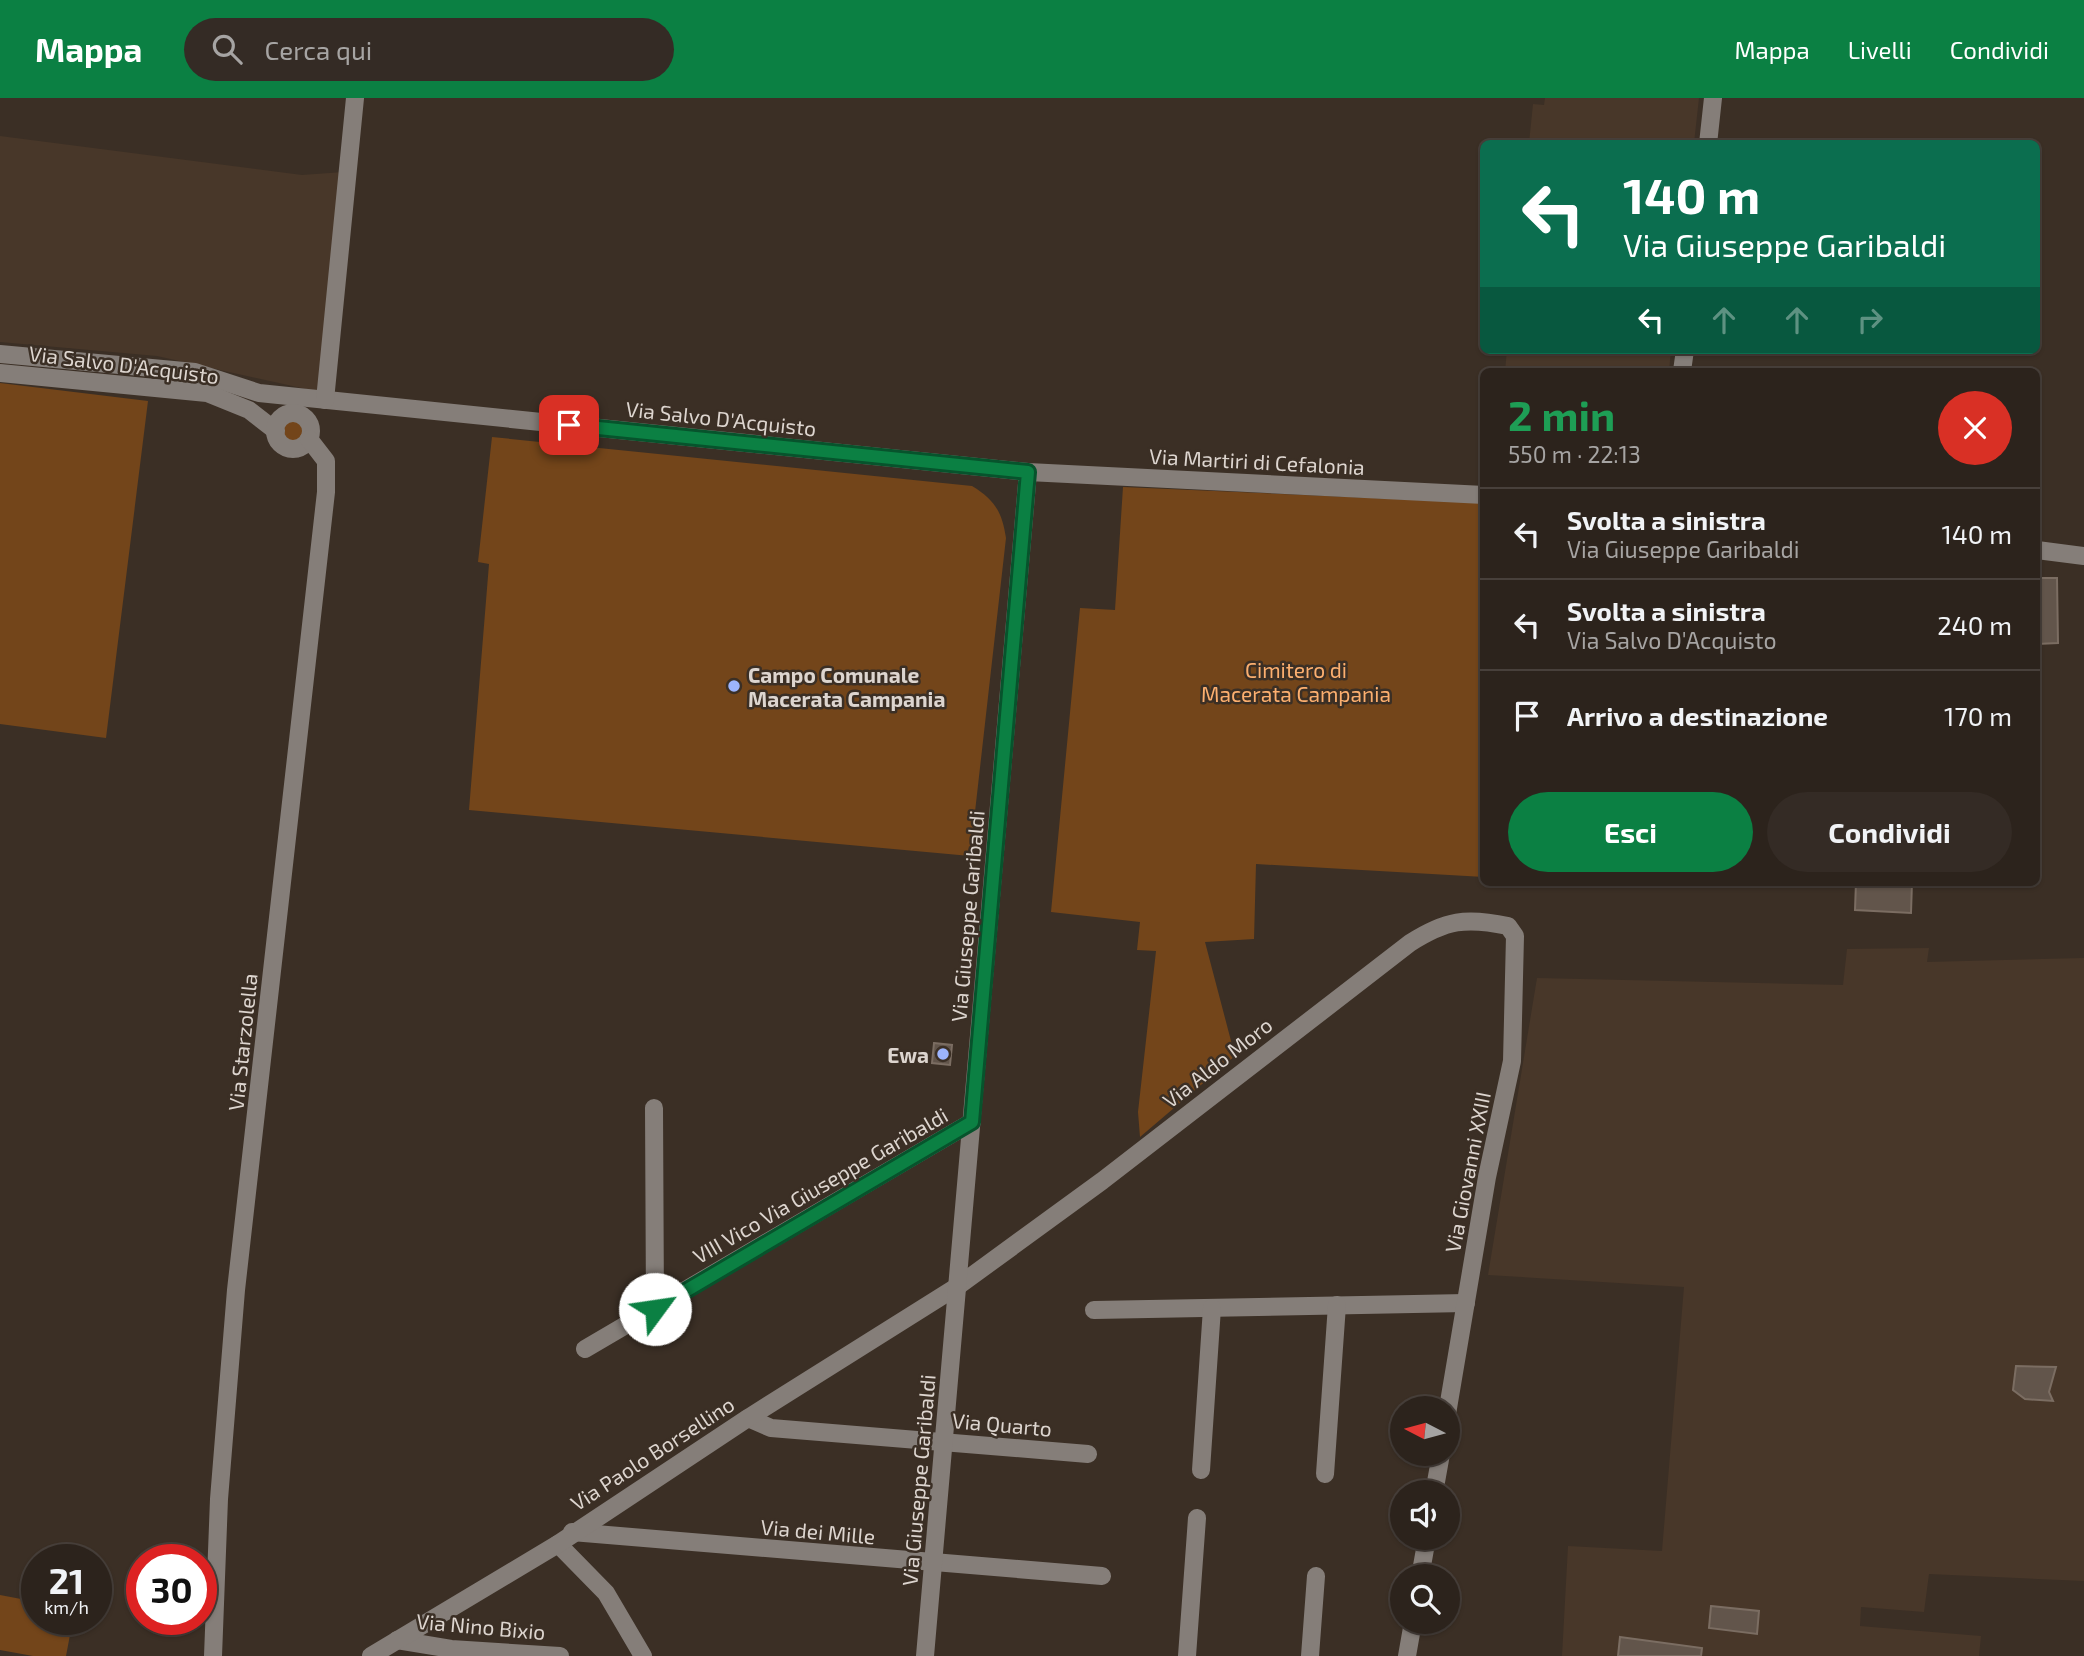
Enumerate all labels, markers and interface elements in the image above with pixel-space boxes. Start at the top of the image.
search box [184,18,674,81]
text: Mappa [35,29,142,69]
icon: search [208,30,246,68]
text: Cerca qui [264,34,372,65]
text: Mappa [1734,35,1810,64]
text: Livelli [1848,35,1912,64]
text: Condividi [1950,35,2049,64]
text: 140 m [1623,165,1760,224]
icon: left [1508,168,1599,259]
text: Via Giuseppe Garibaldi [1623,225,1946,263]
icon: left [1632,301,1670,339]
icon: ahead [1705,301,1743,339]
icon: ahead [1778,301,1816,339]
icon: right [1851,301,1889,339]
street label: Via Salvo D'Acquisto [27,340,221,388]
text: 2 min [1508,389,1615,439]
button: close [1938,391,2012,465]
pin [539,395,599,455]
street label: Via Salvo D'Acquisto [625,396,817,440]
icon: arrive [550,406,588,444]
text: 550 m · 22:13 [1508,440,1641,468]
street label: Via Martiri di Cefalonia [1149,443,1365,479]
text: Svolta a sinistra [1567,504,1766,535]
icon: left [1508,515,1546,553]
text: 140 m [1941,518,2012,549]
text: Via Giuseppe Garibaldi [1567,535,1799,563]
text: Svolta a sinistra [1567,595,1766,626]
icon: left [1508,606,1546,644]
text: 240 m [1937,609,2012,640]
text: Via Salvo D'Acquisto [1567,626,1777,654]
park label: Cimitero di Macerata Campania [1201,657,1391,706]
place label: Campo Comunale Macerata Campania [748,662,945,711]
marker: Campo Comunale Macerata Campania [726,678,742,694]
icon: arrive [1508,697,1546,735]
text: Arrivo a destinazione [1567,700,1828,731]
text: 170 m [1944,700,2012,731]
button: Esci [1508,792,1753,872]
button: Condividi [1767,792,2012,872]
street label: Via Giuseppe Garibaldi [945,809,989,1023]
street label: Via Starzolella [222,972,262,1112]
street label: Via Aldo Moro [1157,1011,1277,1113]
place label: Ewa [887,1042,929,1067]
marker: Ewa [935,1046,951,1062]
street label: Via Giovanni XXIII [1439,1089,1495,1255]
street label: VIII Vico Via Giuseppe Garibaldi [688,1102,952,1268]
position arrow [618,1272,692,1346]
street label: Via Giuseppe Garibaldi [896,1373,940,1587]
street label: Via Paolo Borsellino [566,1391,738,1515]
north arrow [1390,1396,1460,1466]
map controls [1390,1396,1460,1634]
street label: Via Quarto [951,1407,1053,1442]
button: sound [1390,1480,1460,1550]
street label: Via dei Mille [760,1514,876,1548]
speed limit sign: 30 [126,1544,217,1635]
text: 21 [49,1559,84,1601]
button: search [1390,1564,1460,1634]
text: km/h [44,1596,89,1618]
street label: Via Nino Bixio [415,1608,547,1644]

